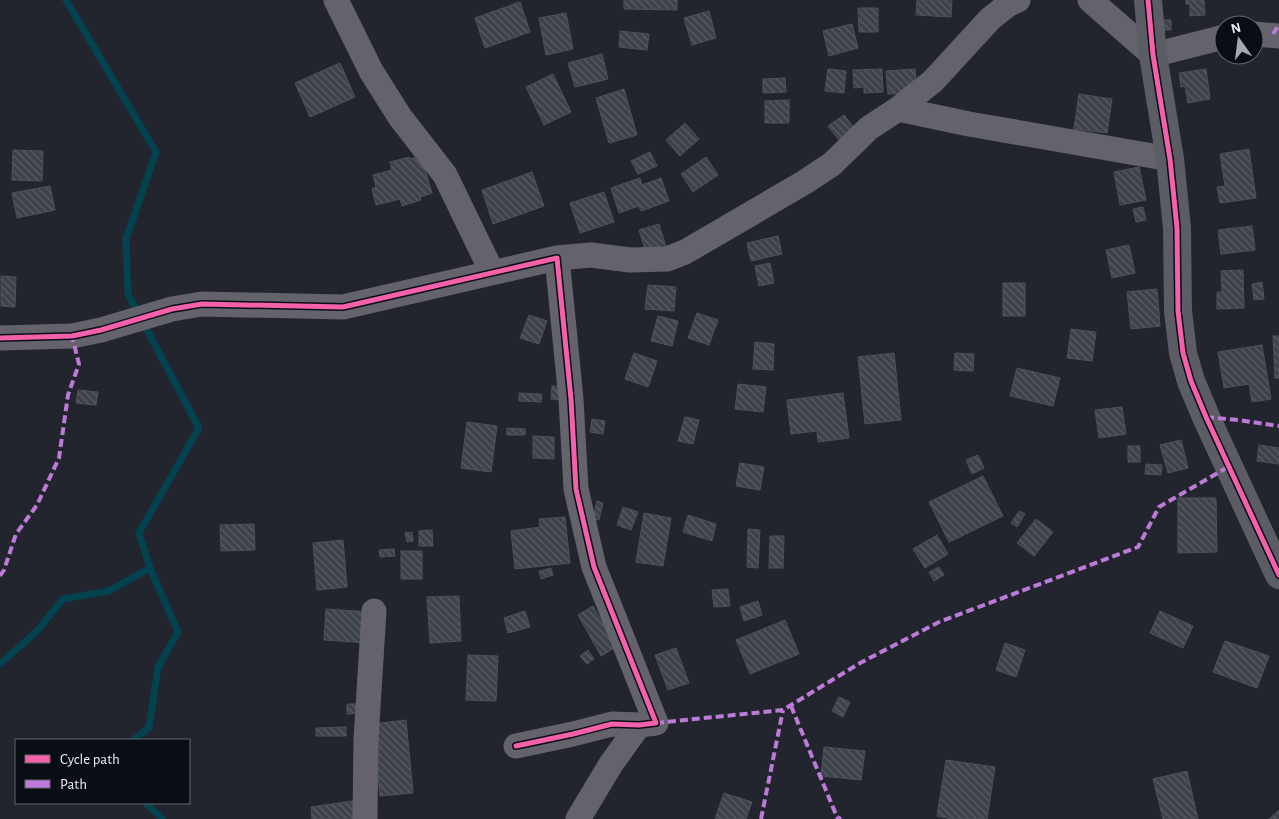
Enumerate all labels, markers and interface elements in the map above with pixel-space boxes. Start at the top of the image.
north arrow [1214,15,1264,65]
text: N [1230,20,1243,36]
legend [15,739,190,804]
text: Cycle path [60,752,120,767]
text: Path [60,777,87,792]

